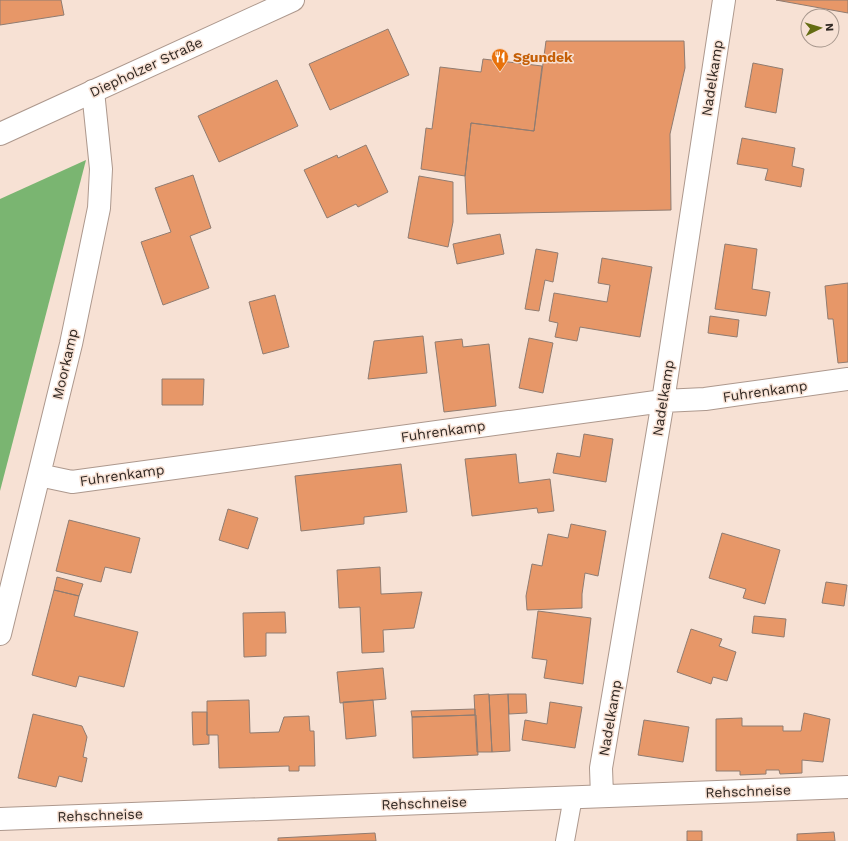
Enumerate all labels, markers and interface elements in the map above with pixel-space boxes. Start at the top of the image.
north arrow [800,8,840,48]
text: N [823,23,836,32]
street label: Diepholzer Straße [87,34,205,100]
street label: Nadelkamp [698,39,726,117]
restaurant icon: Sgundek [490,47,510,72]
place label: Sgundek [513,49,573,65]
street label: Moorkamp [49,327,81,401]
street label: Nadelkamp [649,359,677,437]
street label: Fuhrenkamp [722,377,808,405]
street label: Fuhrenkamp [400,417,486,445]
street label: Fuhrenkamp [79,461,165,489]
street label: Nadelkamp [595,679,625,757]
street label: Rehschneise [705,782,791,800]
street label: Rehschneise [381,794,467,812]
street label: Rehschneise [57,806,143,824]

